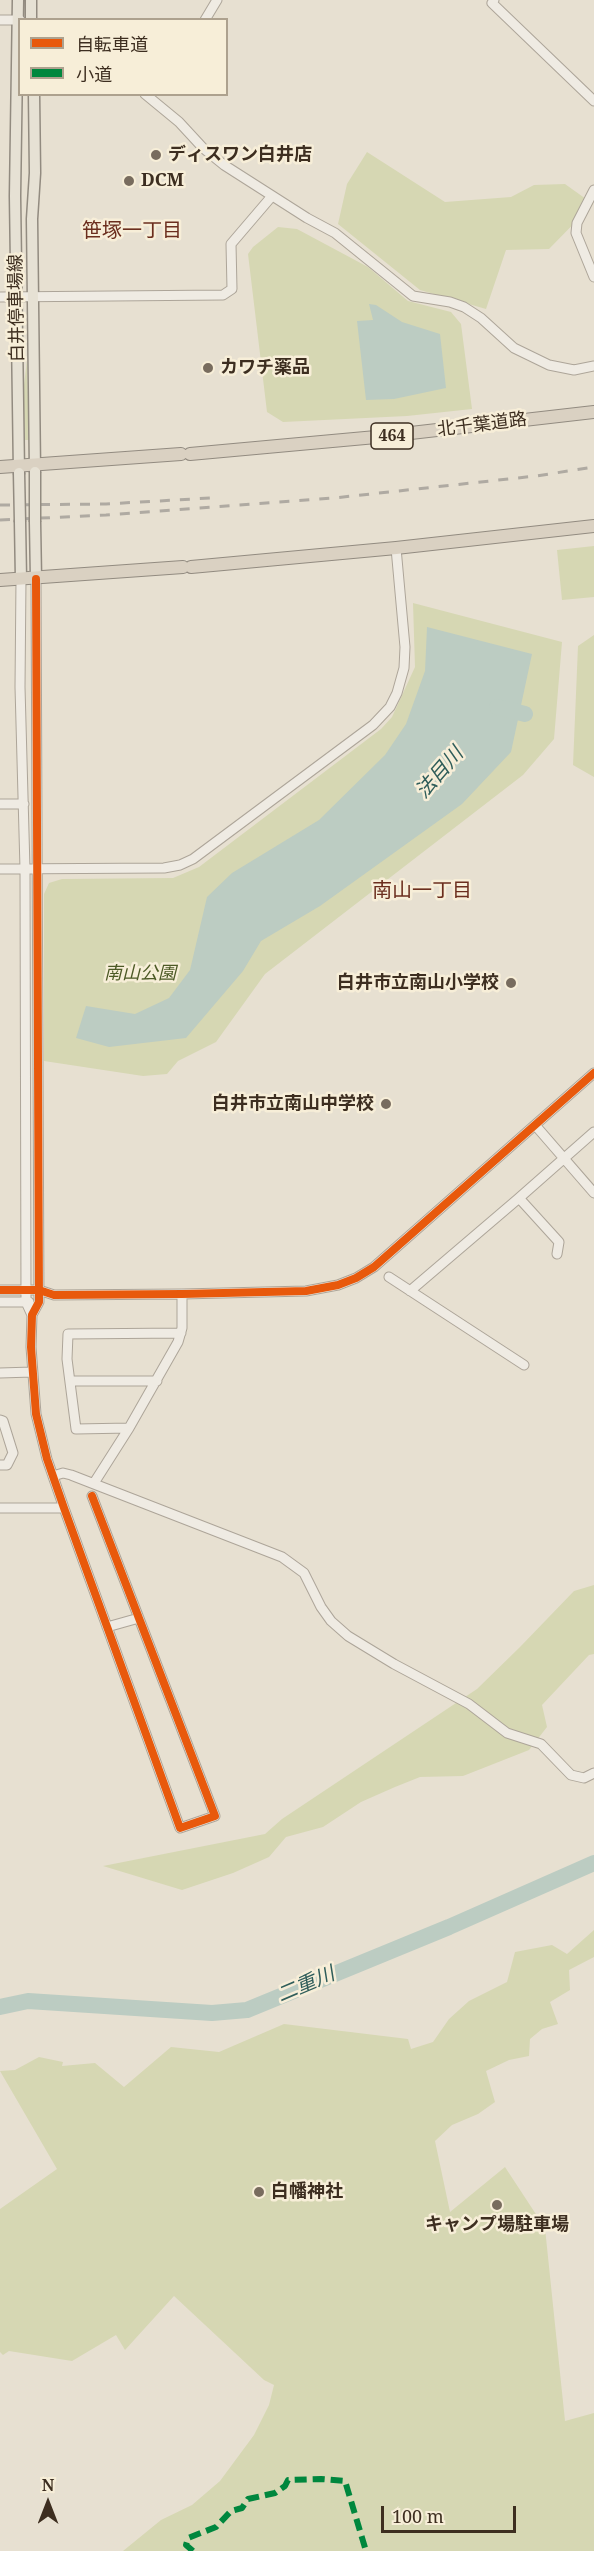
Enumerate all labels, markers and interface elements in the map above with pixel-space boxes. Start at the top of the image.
legend [18,18,228,96]
text: 自転車道 [76,32,148,56]
text: 小道 [76,62,112,86]
place label: ディスワン白井店 [168,144,312,166]
marker: ディスワン白井店 [149,148,163,162]
place label: DCM [141,170,184,192]
marker: DCM [122,174,136,188]
district label: 笹塚一丁目 [82,219,182,243]
street label: 白井停車場線 [5,254,29,362]
place label: カワチ薬品 [220,357,310,379]
marker: カワチ薬品 [201,361,215,375]
street label: 北千葉道路 [436,409,528,441]
road number: 464 [371,423,413,449]
water label: 法目川 [411,742,469,804]
district label: 南山一丁目 [372,879,472,903]
park label: 南山公園 [104,963,176,985]
place label: 白井市立南山小学校 [337,972,499,994]
marker: 白井市立南山小学校 [504,976,518,990]
place label: 白井市立南山中学校 [212,1093,374,1115]
marker: 白井市立南山中学校 [379,1097,393,1111]
water label: 二重川 [274,1962,338,2008]
place label: 白幡神社 [271,2181,343,2203]
marker: 白幡神社 [252,2185,266,2199]
marker: キャンプ場駐車場 [490,2198,504,2212]
place label: キャンプ場駐車場 [425,2214,569,2236]
north arrow [18,2473,78,2533]
text: N [42,2474,54,2496]
scale bar [384,2494,519,2532]
text: 100 m [392,2504,444,2528]

